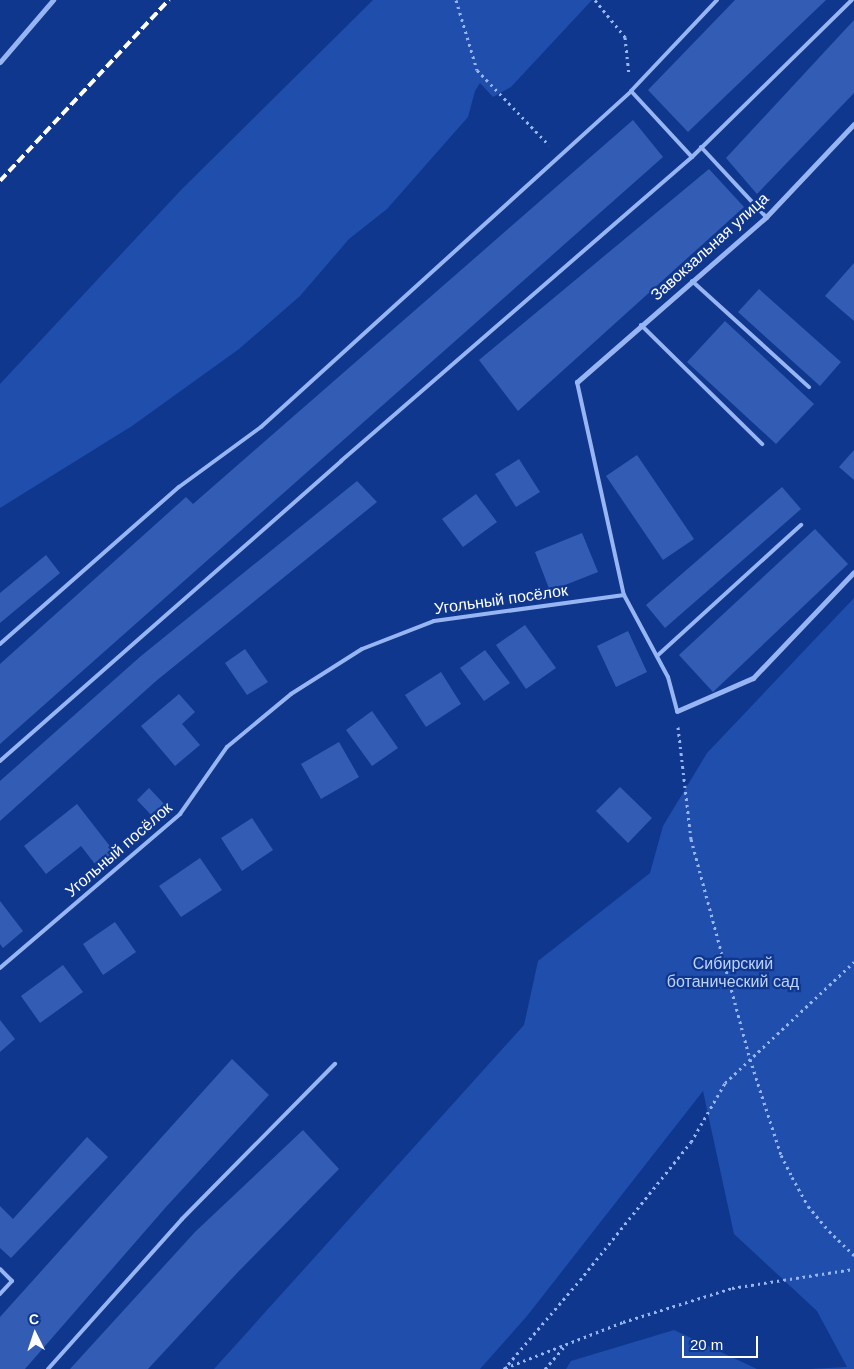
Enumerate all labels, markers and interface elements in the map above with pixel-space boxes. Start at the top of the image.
street label: Завокзальная улица [647,189,773,305]
street label: Угольный посёлок [433,581,569,619]
street label: Угольный посёлок [62,799,176,901]
park label: Сибирский ботанический сад [667,954,799,992]
north arrow [10,1309,60,1359]
text: С [28,1311,40,1327]
scale bar [684,1326,760,1358]
text: 20 m [690,1336,723,1353]

